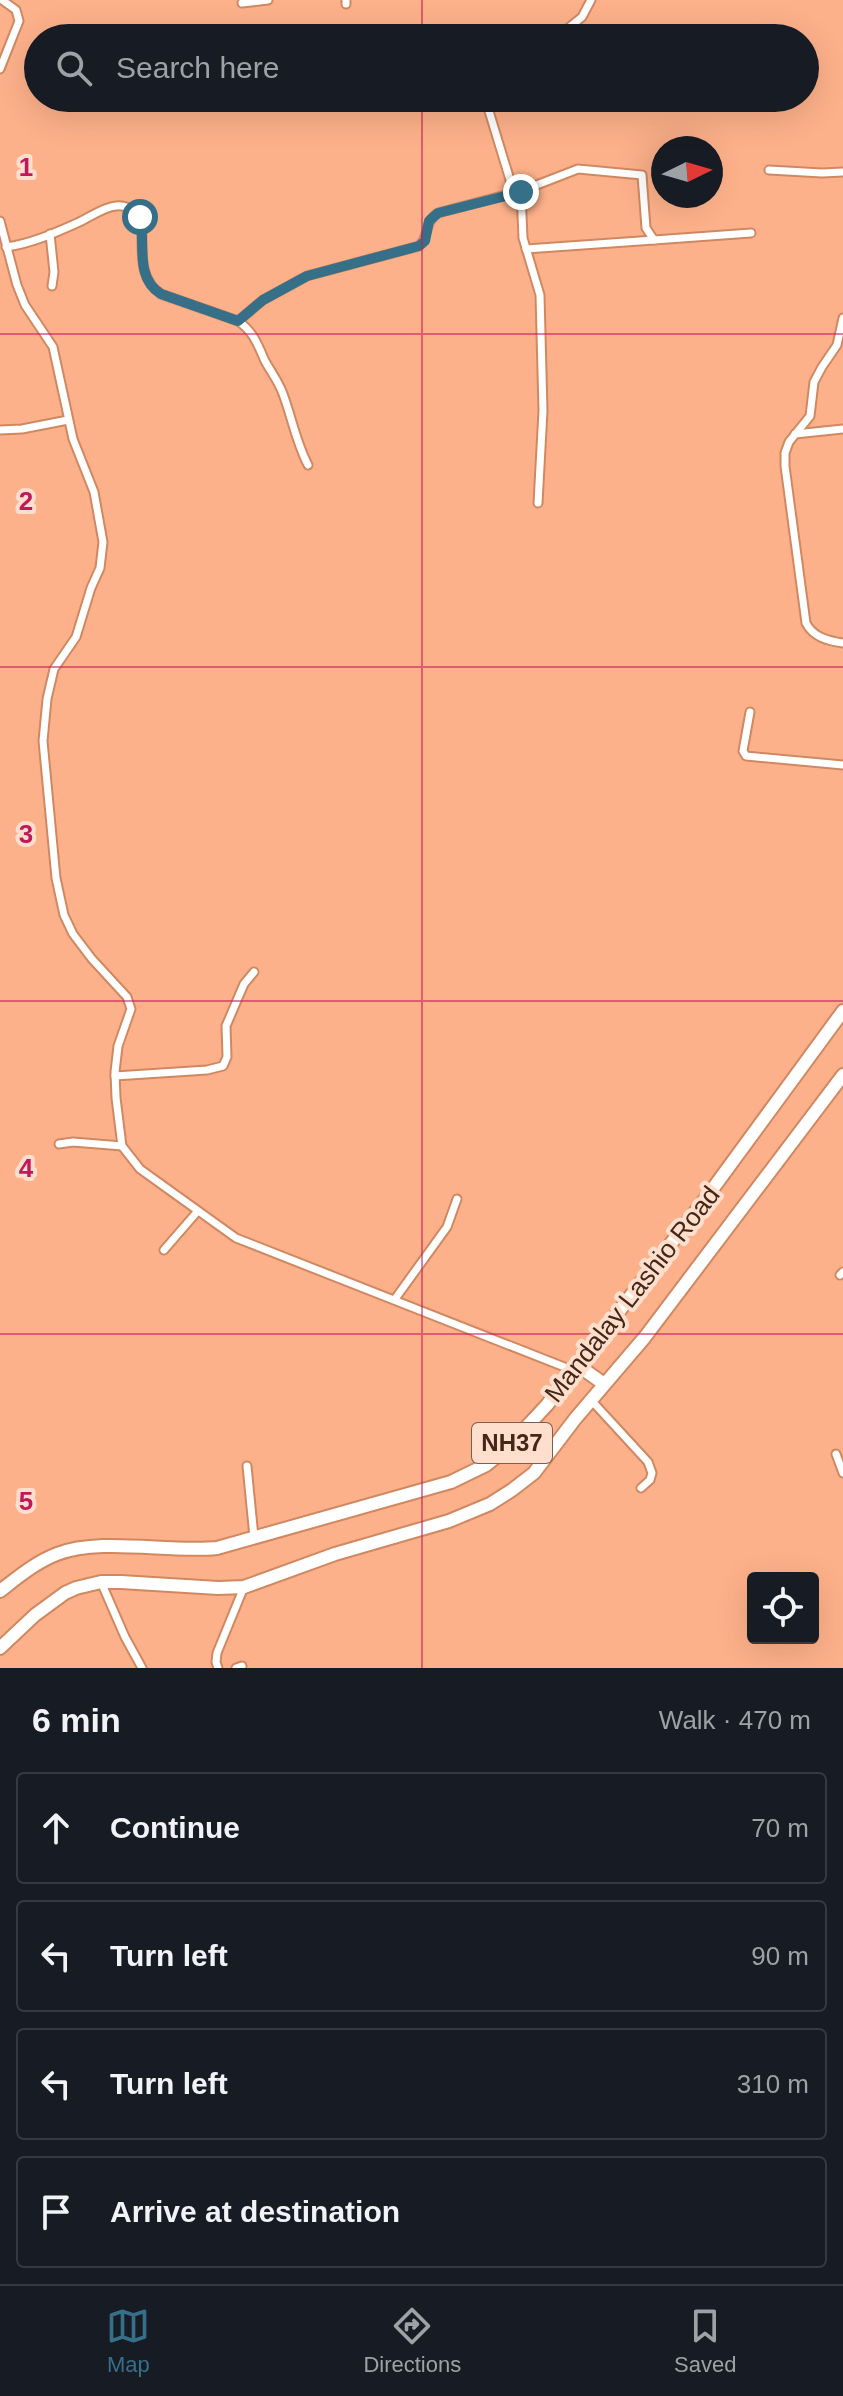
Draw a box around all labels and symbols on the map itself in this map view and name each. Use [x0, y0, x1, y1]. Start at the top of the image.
north arrow [651, 136, 723, 208]
text: 1 [19, 152, 33, 182]
route end [503, 174, 539, 210]
route start [122, 199, 158, 235]
text: 2 [19, 486, 33, 516]
text: 3 [19, 819, 33, 849]
text: 4 [19, 1153, 34, 1183]
street label: Mandalay Lashio Road [538, 1180, 726, 1408]
road number: NH37 [472, 1423, 552, 1463]
text: 5 [19, 1486, 33, 1516]

